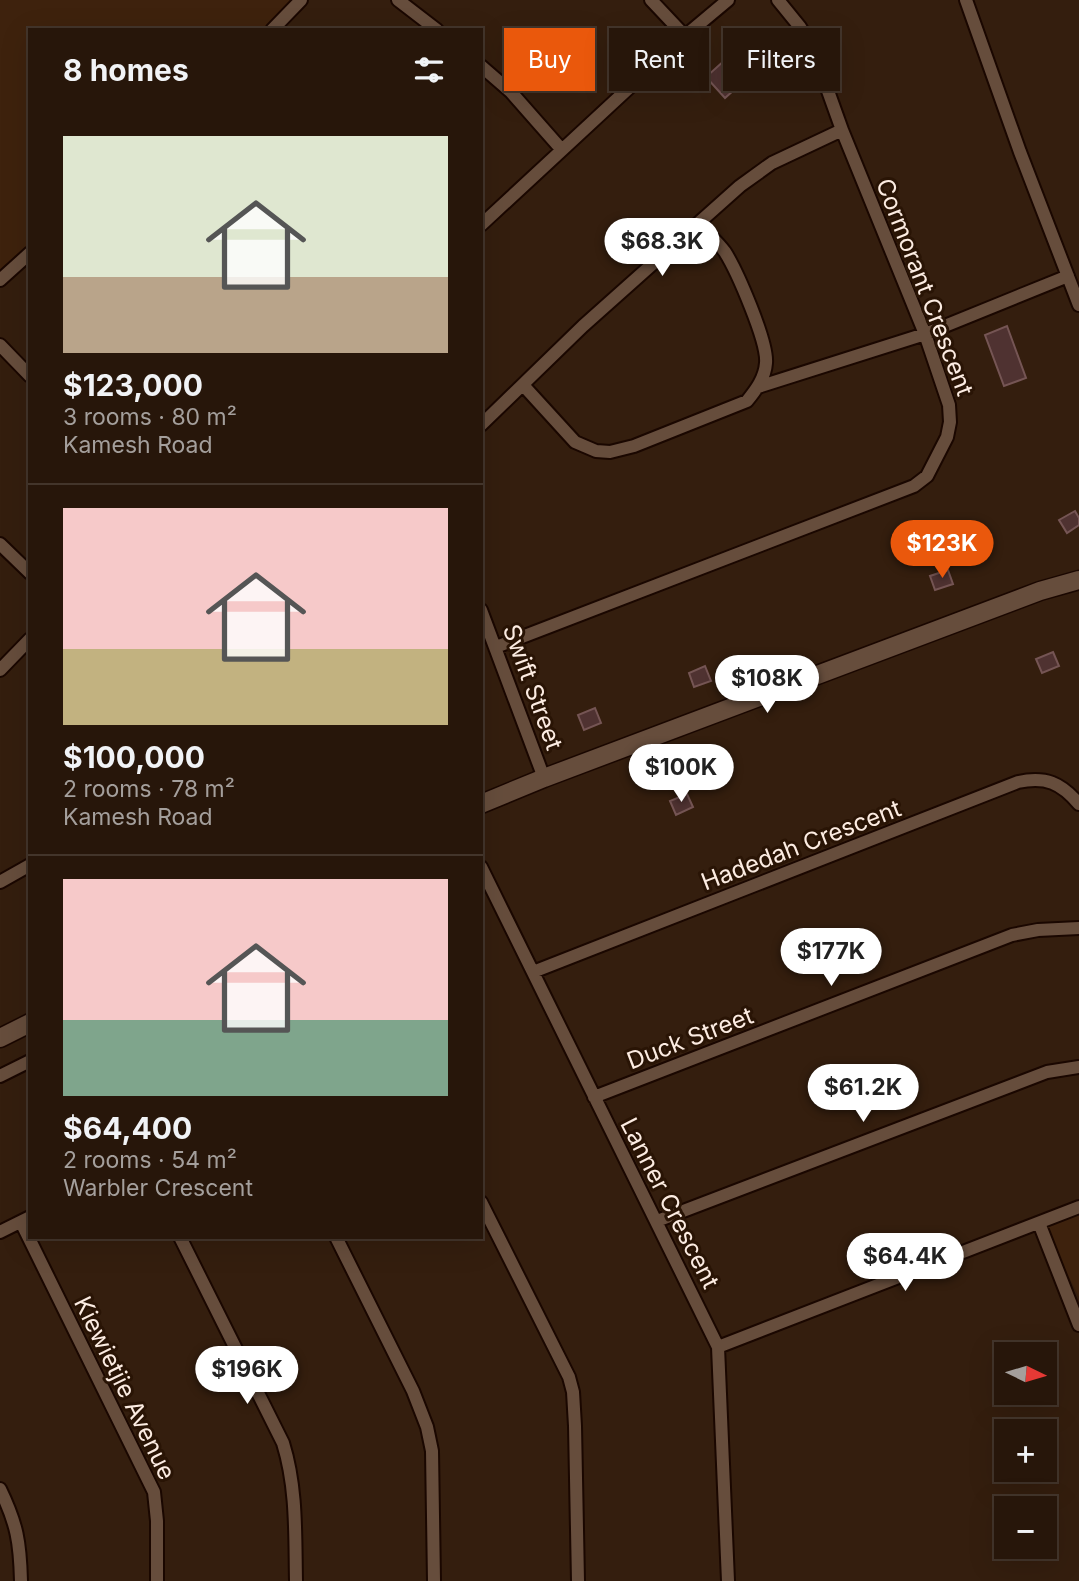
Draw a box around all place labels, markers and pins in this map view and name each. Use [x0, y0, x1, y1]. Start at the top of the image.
pin: $68.3K [605, 218, 719, 278]
pin: $123K [893, 520, 991, 580]
pin: $108K [718, 656, 816, 715]
pin: $100K [632, 744, 730, 804]
pin: $177K [782, 928, 880, 988]
pin: $61.2K [806, 1064, 920, 1124]
pin: $64.4K [848, 1234, 962, 1293]
pin: $196K [198, 1346, 296, 1406]

